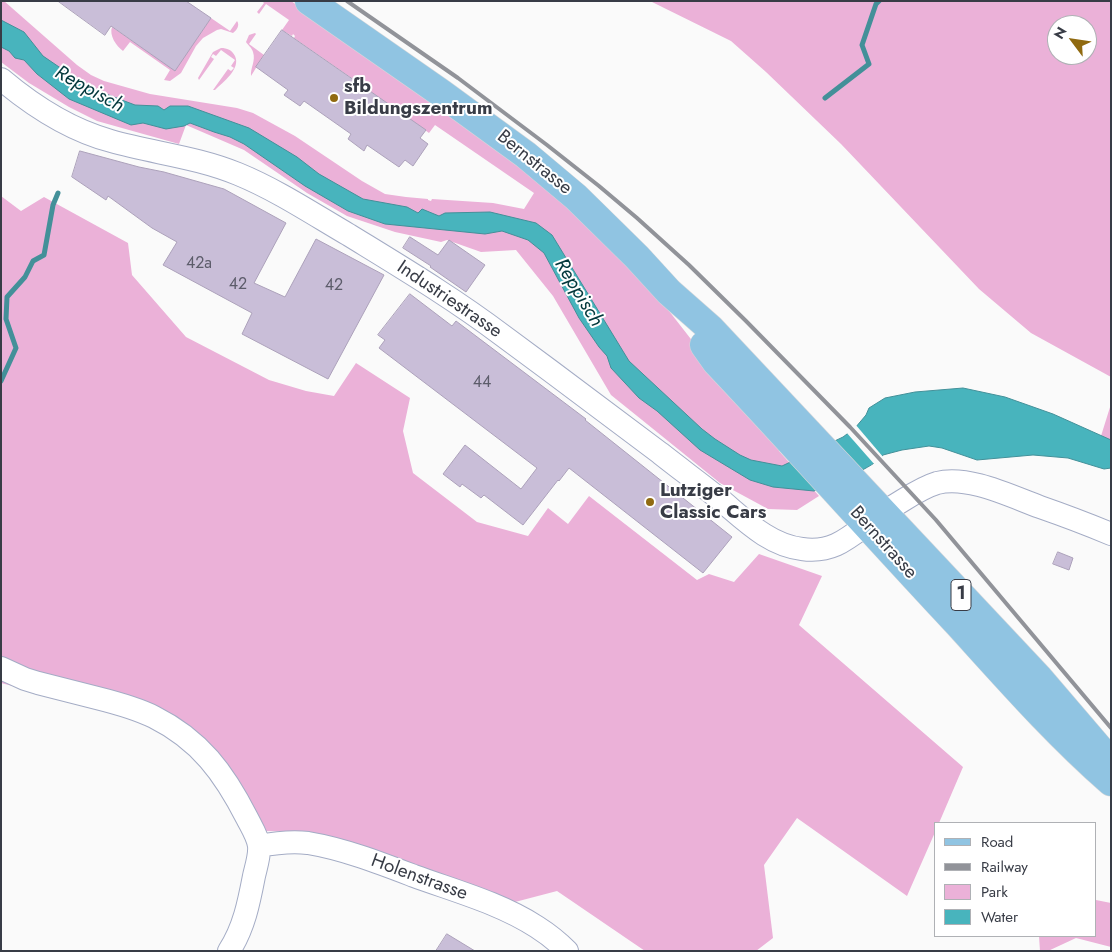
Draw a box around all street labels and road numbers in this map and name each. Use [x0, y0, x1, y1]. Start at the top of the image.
street label: Bernstrasse [492, 126, 576, 200]
street label: Industriestrasse [392, 256, 506, 344]
street label: Bernstrasse [844, 502, 922, 584]
road number: 1 [951, 580, 971, 610]
street label: Holenstrasse [368, 850, 470, 906]

